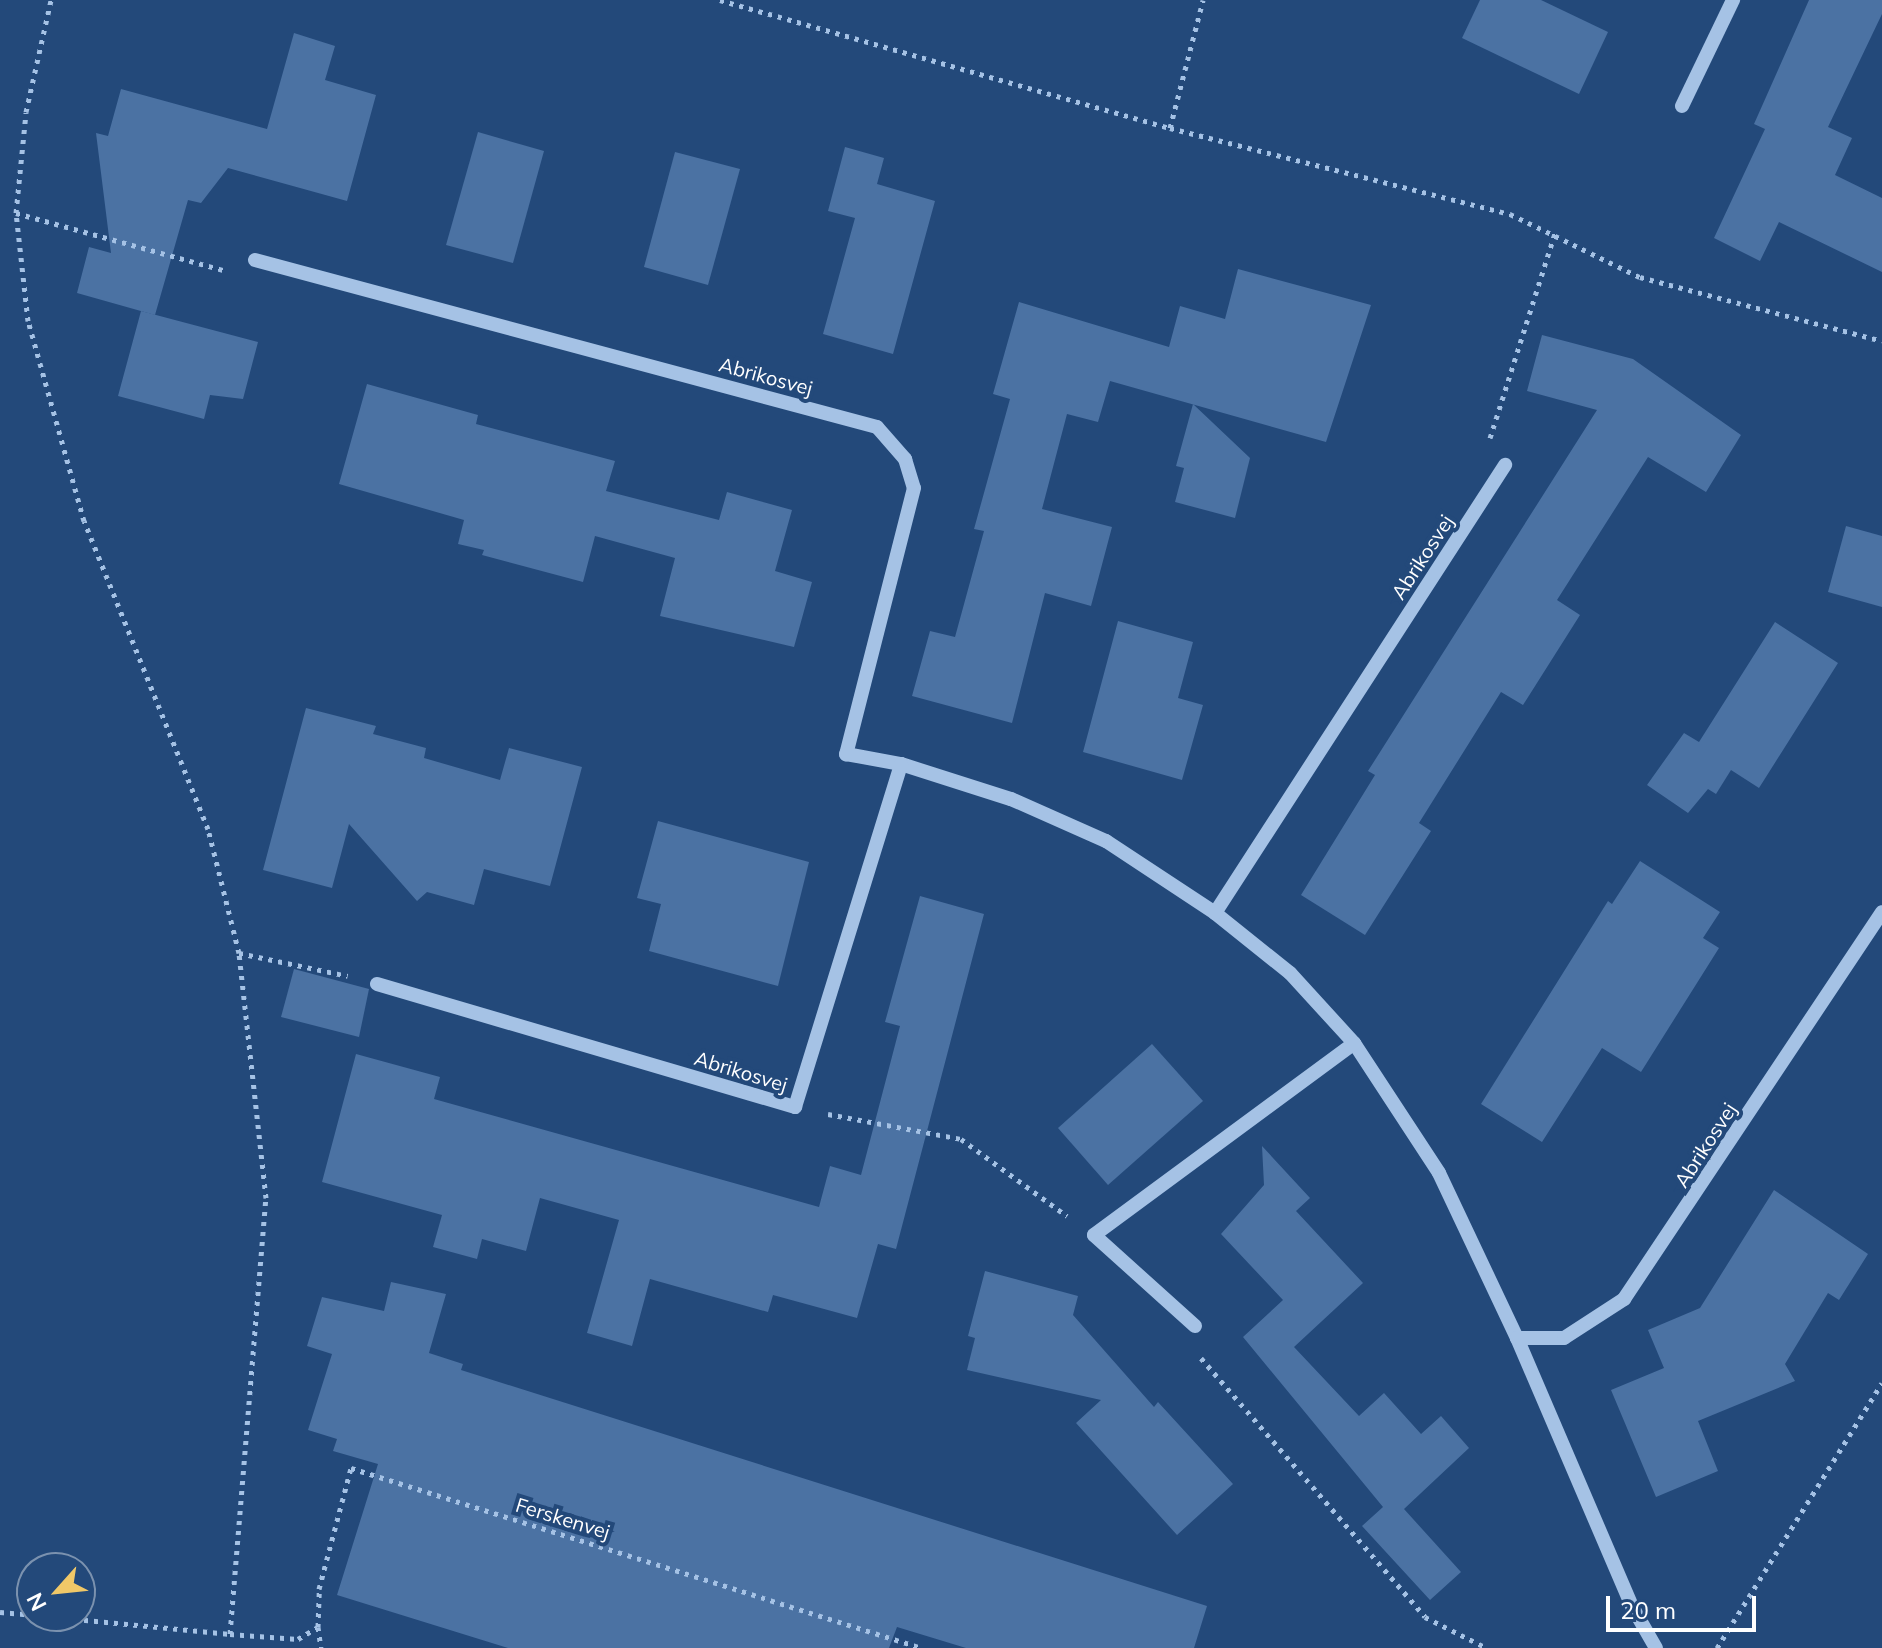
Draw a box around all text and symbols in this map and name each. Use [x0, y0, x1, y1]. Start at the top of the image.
street label: Abrikosvej [717, 352, 815, 400]
street label: Abrikosvej [1386, 510, 1458, 604]
street label: Abrikosvej [692, 1045, 790, 1097]
street label: Abrikosvej [1669, 1098, 1741, 1192]
street label: Ferskenvej [513, 1492, 613, 1544]
north arrow [16, 1552, 96, 1632]
scale bar [1610, 1580, 1760, 1630]
text: N [20, 1588, 53, 1616]
text: 20 m [1620, 1595, 1676, 1625]

